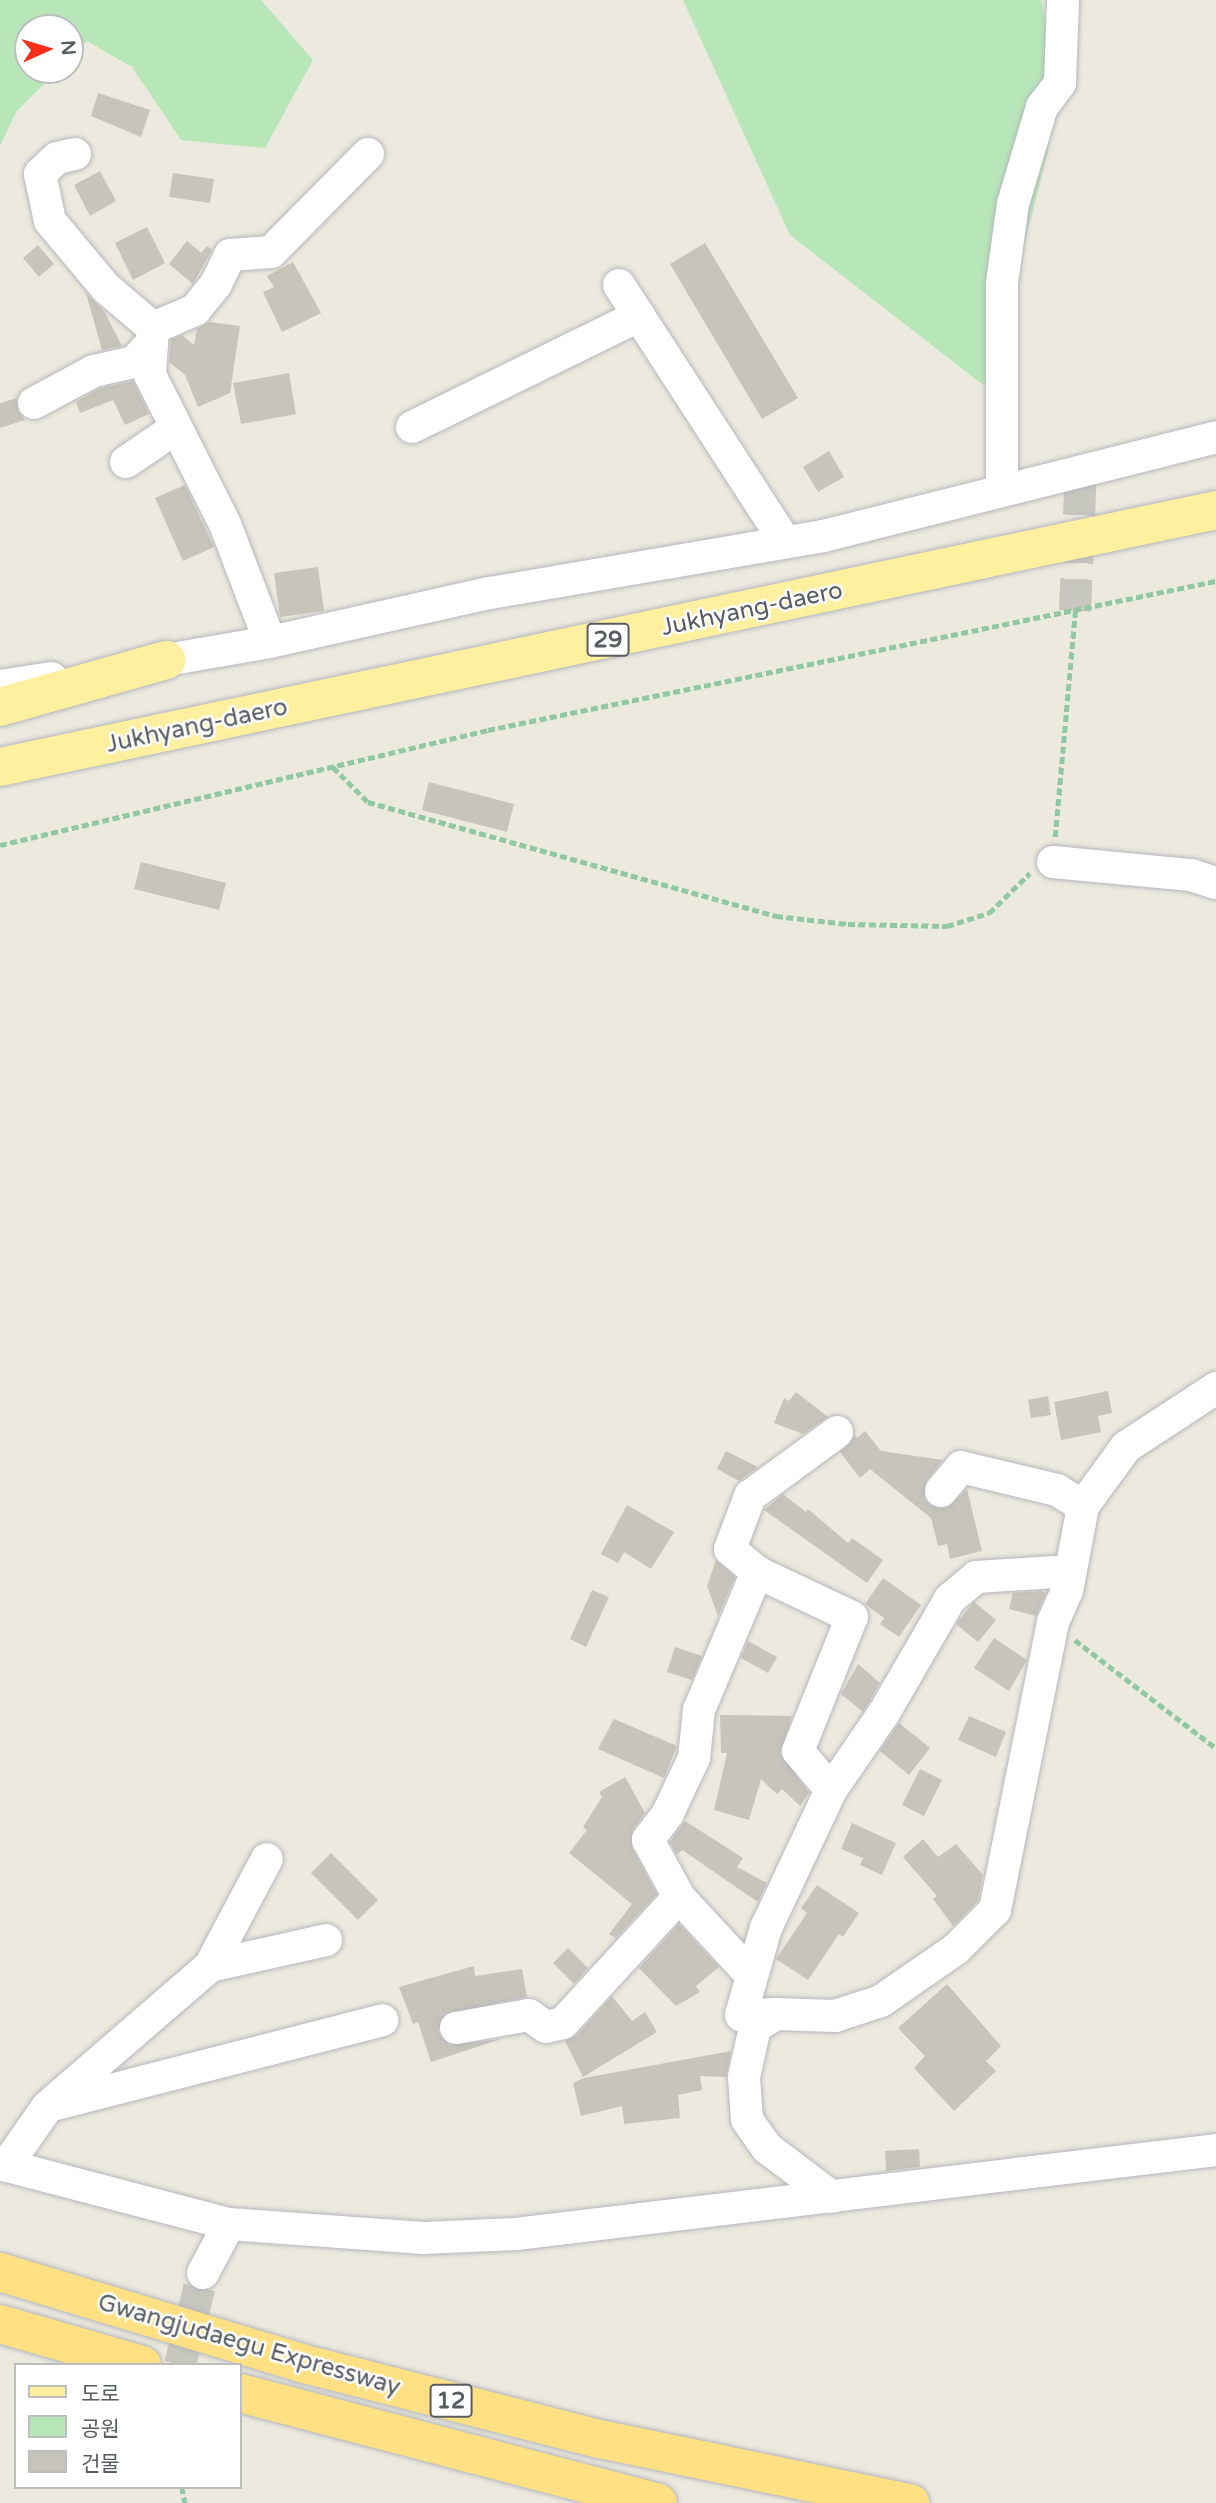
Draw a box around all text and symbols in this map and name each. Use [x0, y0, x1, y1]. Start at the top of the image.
north arrow [14, 14, 84, 84]
text: N [56, 39, 79, 56]
street label: Jukhyang-daero [659, 576, 845, 642]
road number: 29 [585, 620, 631, 660]
street label: Jukhyang-daero [104, 693, 290, 759]
street label: Gwangjudaegu Expressway [95, 2288, 403, 2402]
legend [14, 2363, 242, 2489]
text: 도로 [81, 2382, 120, 2407]
road number: 12 [428, 2382, 474, 2420]
text: 공원 [81, 2417, 120, 2442]
text: 건물 [81, 2452, 120, 2477]

